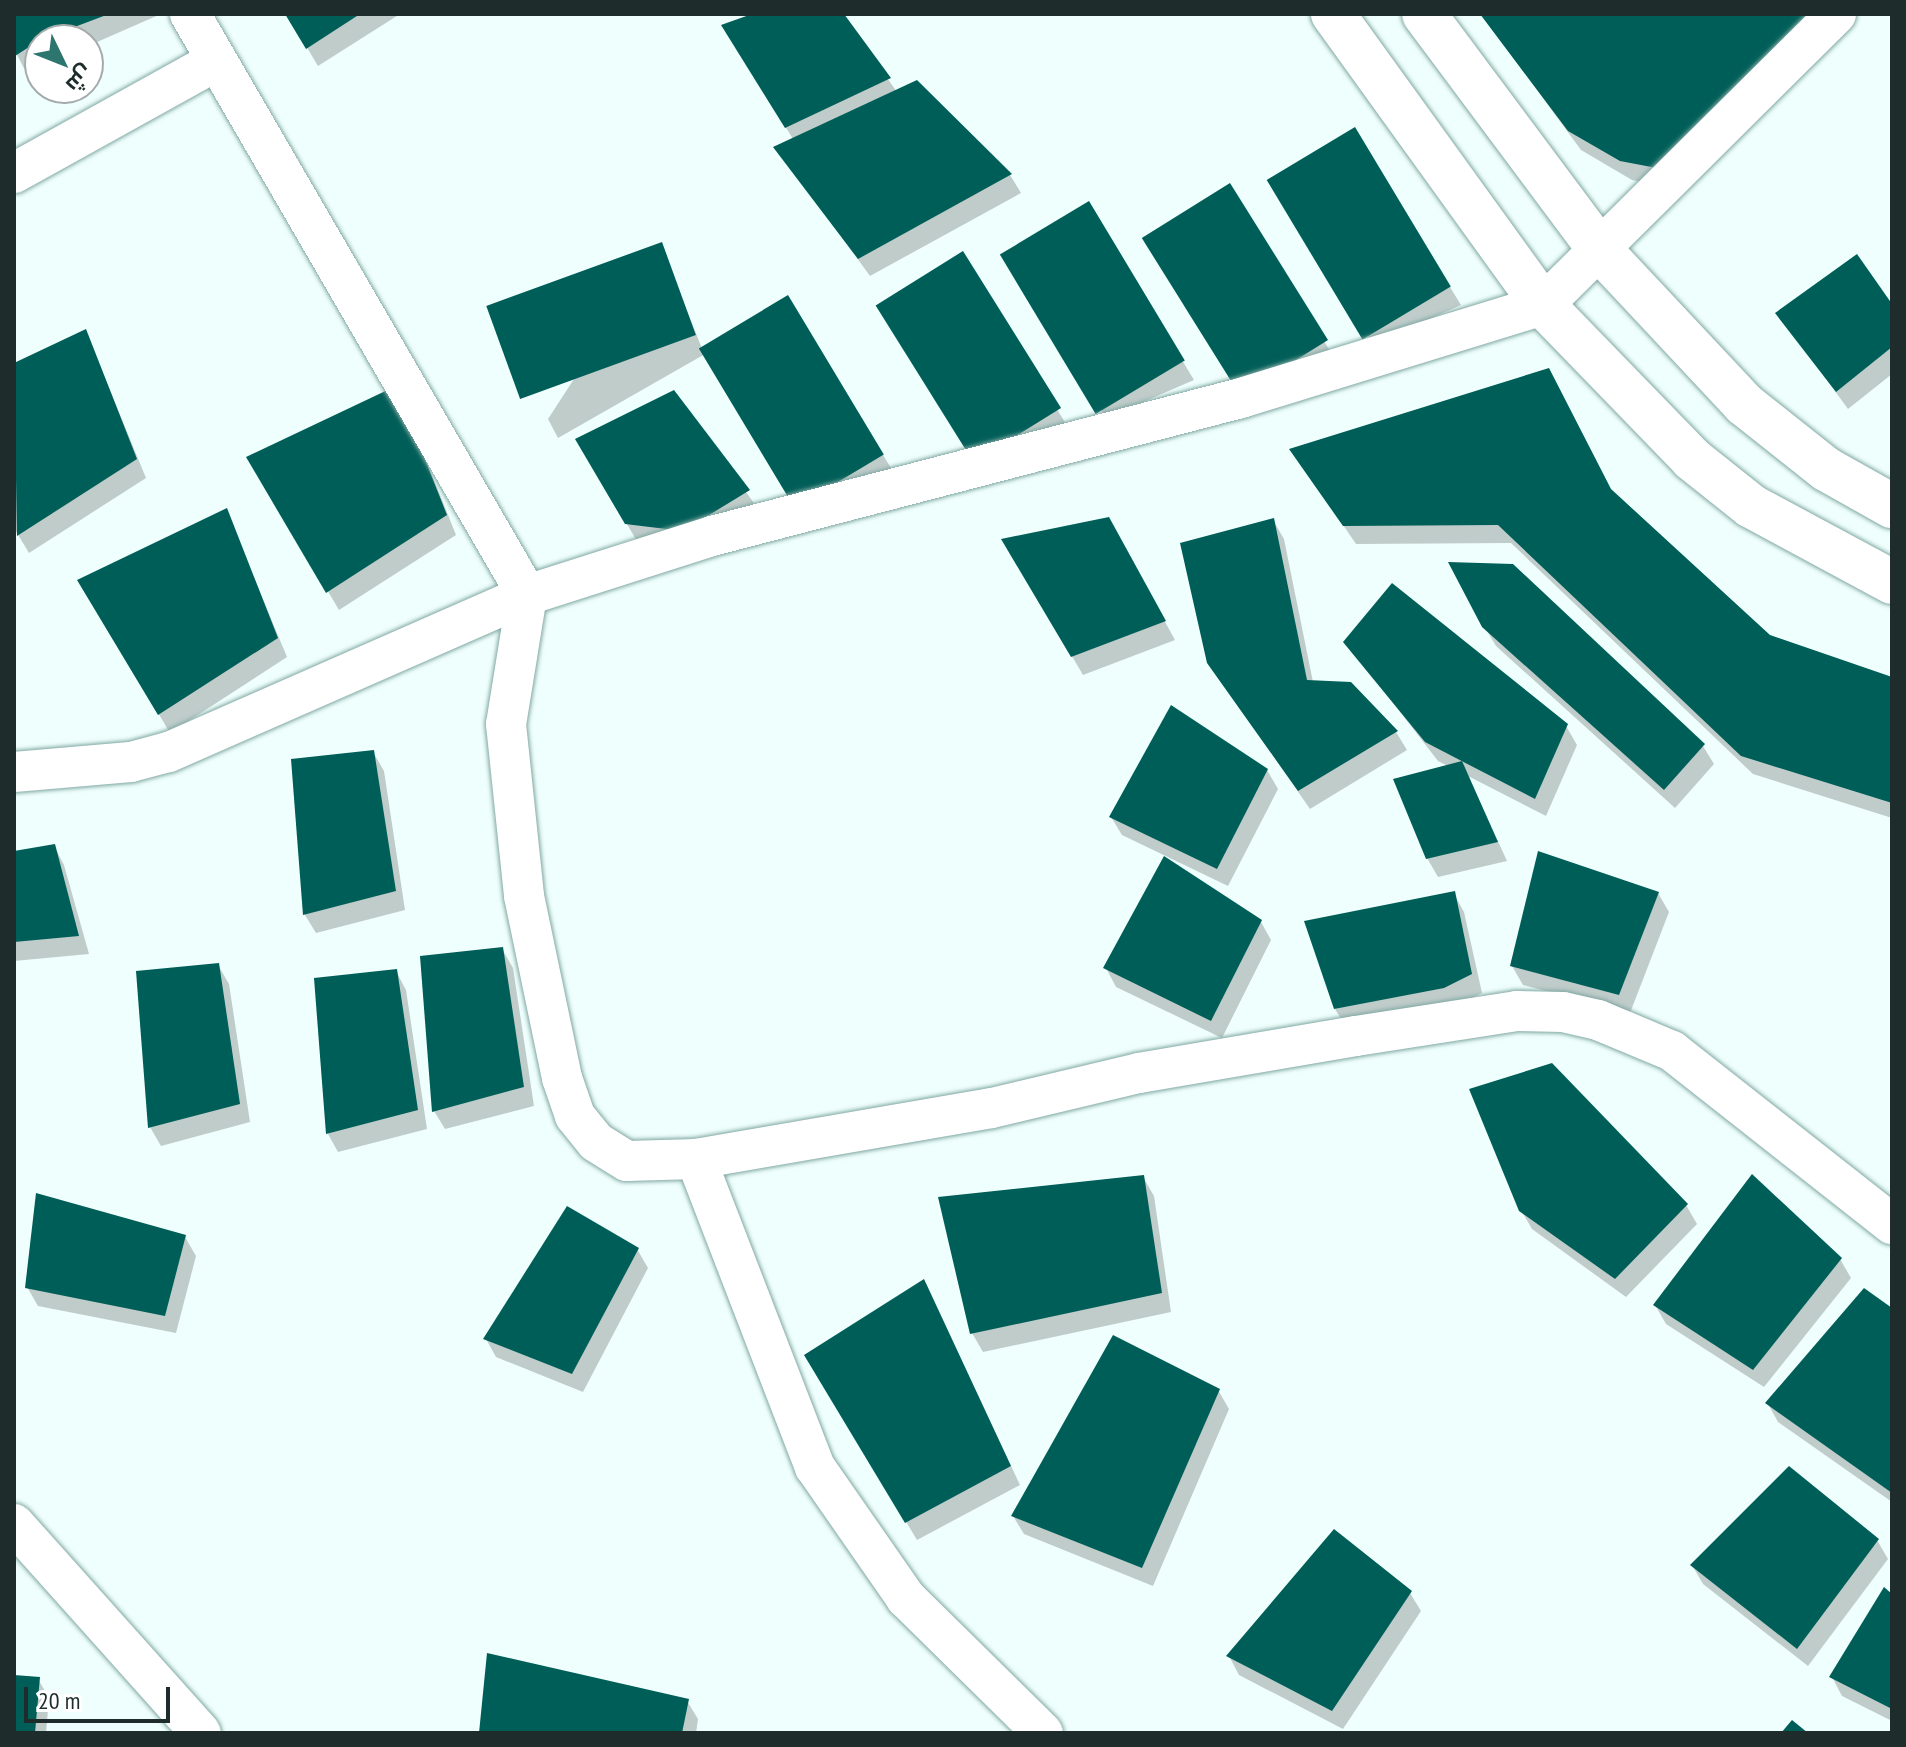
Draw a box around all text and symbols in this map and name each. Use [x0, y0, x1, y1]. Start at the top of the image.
north arrow [24, 24, 104, 104]
text: ش [60, 59, 100, 99]
scale bar [28, 1671, 174, 1721]
text: 20 m [38, 1685, 80, 1716]

